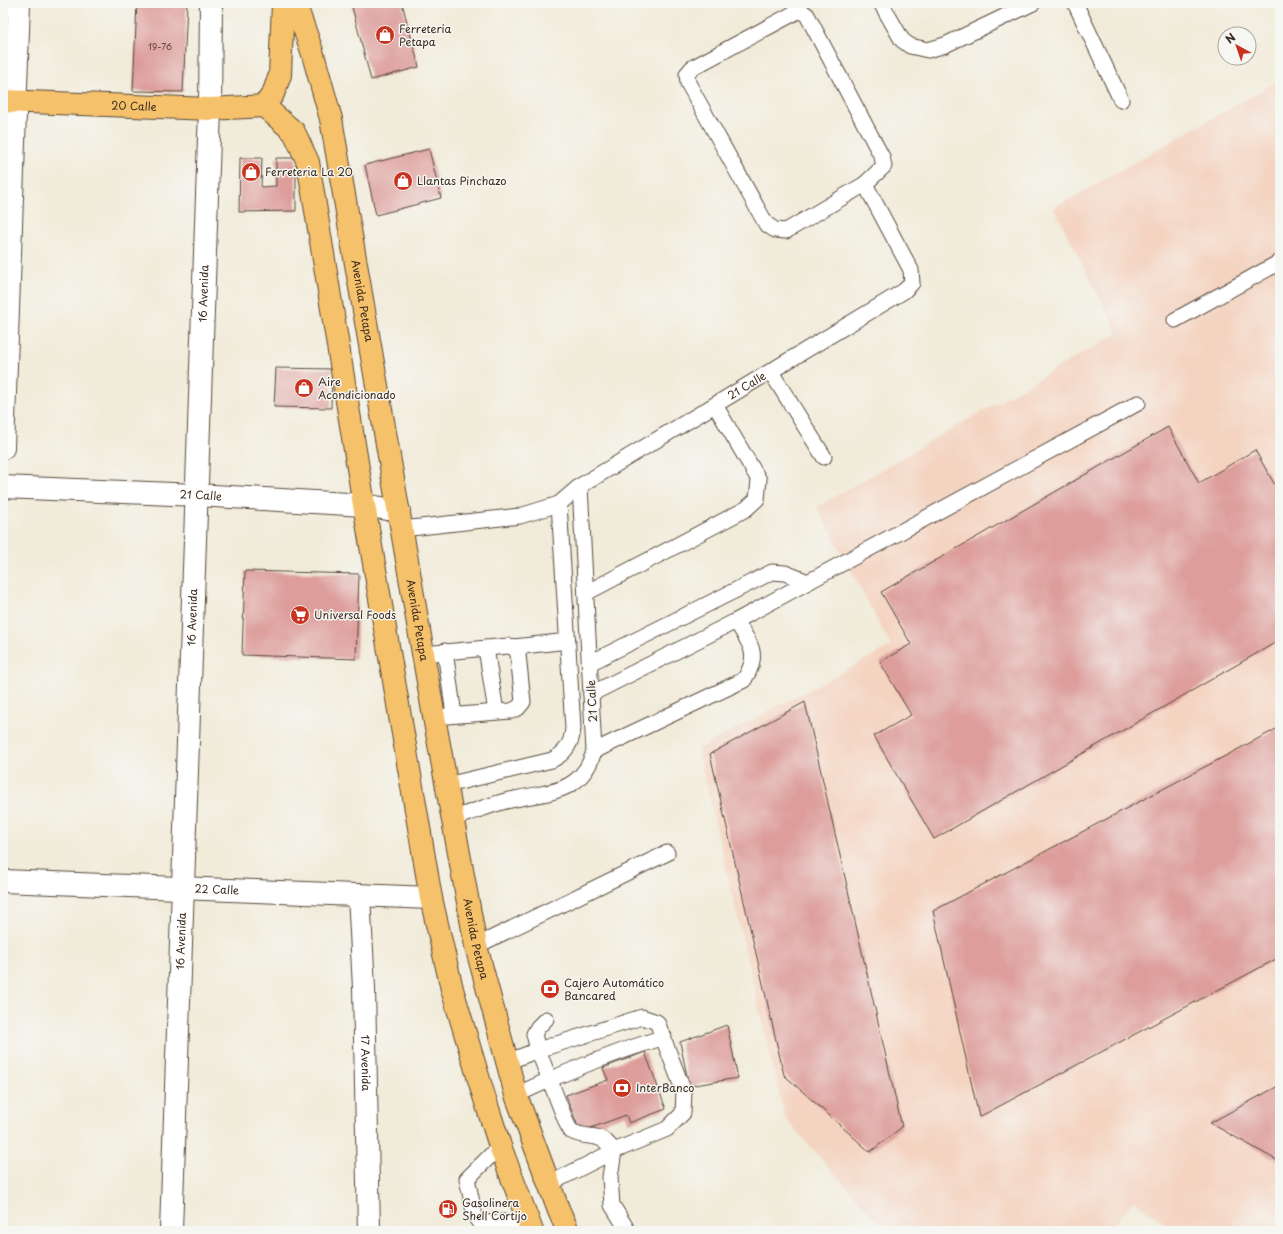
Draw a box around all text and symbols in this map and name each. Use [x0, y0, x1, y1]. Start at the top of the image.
place label: Ferreteria Petapa [399, 20, 452, 50]
shop icon: Ferreteria Petapa [374, 24, 396, 46]
north arrow [1217, 26, 1257, 66]
text: N [1221, 28, 1239, 47]
house number: 19-76 [148, 39, 172, 53]
street label: 20 Calle [111, 96, 157, 115]
shop icon: Ferreteria La 20 [240, 161, 262, 183]
place label: Ferreteria La 20 [265, 163, 353, 180]
shop icon: Llantas Pinchazo [392, 170, 414, 192]
place label: Llantas Pinchazo [417, 172, 507, 189]
street label: Avenida Petapa [347, 258, 378, 344]
street label: 16 Avenida [194, 264, 213, 323]
street label: 21 Calle [724, 367, 769, 403]
place label: Aire Acondicionado [318, 373, 396, 403]
shop icon: Aire Acondicionado [293, 377, 315, 399]
street label: 21 Calle [179, 485, 222, 504]
street label: Avenida Petapa [402, 578, 433, 663]
street label: 16 Avenida [182, 588, 201, 646]
supermarket icon: Universal Foods [289, 604, 311, 626]
place label: Universal Foods [314, 606, 396, 623]
street label: 21 Calle [582, 679, 601, 723]
street label: 22 Calle [194, 880, 239, 898]
street label: Avenida Petapa [459, 897, 494, 982]
street label: 16 Avenida [171, 912, 190, 970]
place label: Cajero Automático Bancared [564, 974, 664, 1004]
bank icon: Cajero Automático Bancared [539, 978, 561, 1000]
street label: 17 Avenida [357, 1034, 375, 1091]
bank icon: InterBanco [611, 1077, 633, 1099]
place label: InterBanco [636, 1079, 694, 1096]
place label: Gasolinera Shell Cortijo [462, 1194, 527, 1224]
fuel station icon: Gasolinera Shell Cortijo [437, 1198, 459, 1220]

